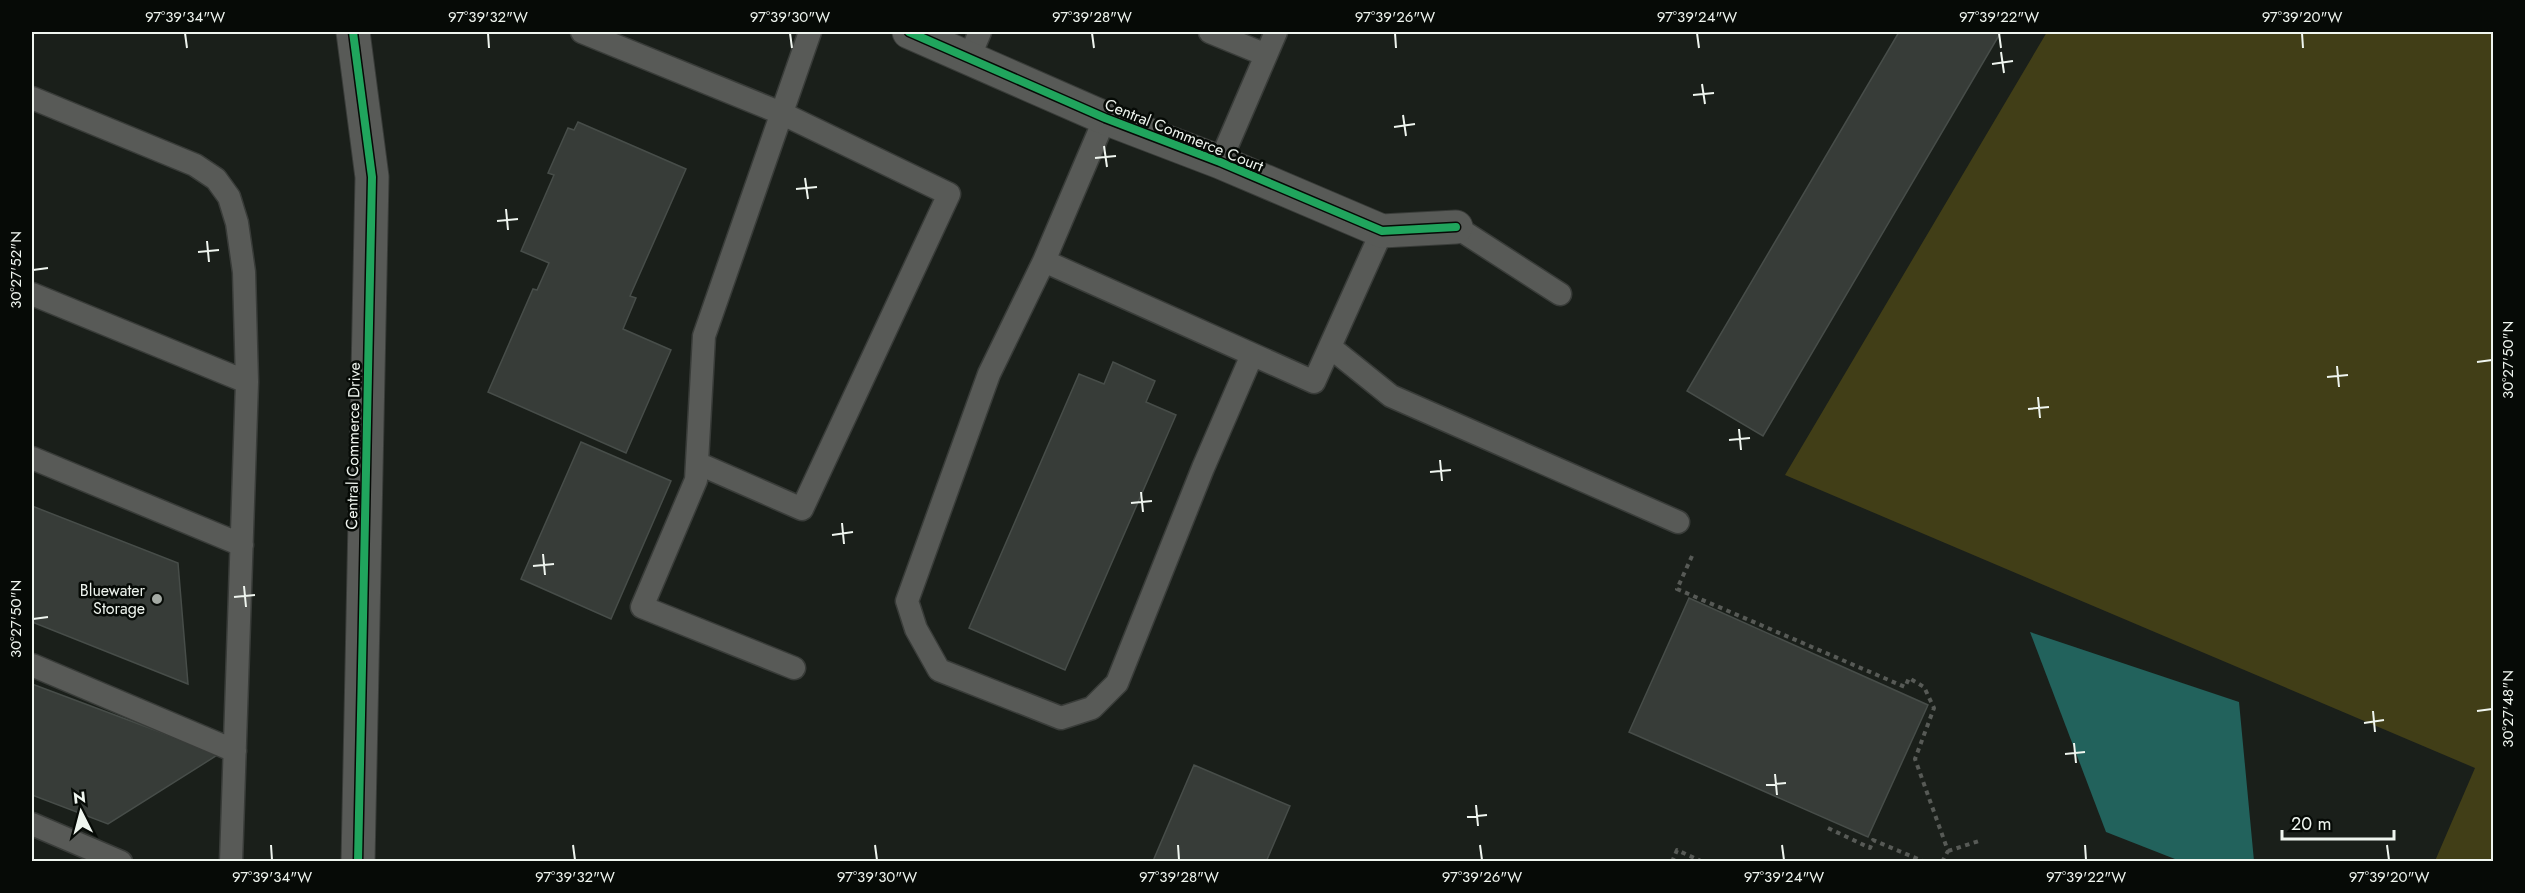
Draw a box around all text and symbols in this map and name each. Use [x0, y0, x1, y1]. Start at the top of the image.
text: 97°39'34"W [145, 6, 225, 28]
text: 97°39'32"W [448, 6, 528, 28]
text: 97°39'30"W [750, 6, 830, 28]
text: 97°39'28"W [1052, 6, 1132, 28]
text: 97°39'26"W [1355, 6, 1435, 28]
text: 97°39'24"W [1657, 6, 1737, 28]
text: 97°39'22"W [1959, 6, 2039, 28]
text: 97°39'20"W [2262, 6, 2342, 28]
street label: Central Commerce Court [1101, 93, 1267, 177]
text: 30°27'52"N [5, 231, 27, 309]
text: 30°27'50"N [2497, 321, 2519, 399]
street label: Central Commerce Drive [340, 362, 366, 530]
place label: Bluewater Storage [80, 579, 146, 620]
text: 30°27'50"N [5, 580, 27, 658]
marker: Bluewater Storage [150, 592, 164, 606]
text: 30°27'48"N [2497, 670, 2519, 748]
north arrow [51, 782, 111, 842]
text: N [72, 785, 87, 810]
scale bar [2282, 803, 2394, 841]
text: 20 m [2291, 811, 2331, 837]
text: 97°39'34"W [232, 866, 312, 888]
text: 97°39'32"W [535, 866, 615, 888]
text: 97°39'30"W [837, 866, 917, 888]
text: 97°39'28"W [1139, 866, 1219, 888]
text: 97°39'26"W [1442, 866, 1522, 888]
text: 97°39'24"W [1744, 866, 1824, 888]
text: 97°39'22"W [2046, 866, 2126, 888]
text: 97°39'20"W [2349, 866, 2429, 888]

